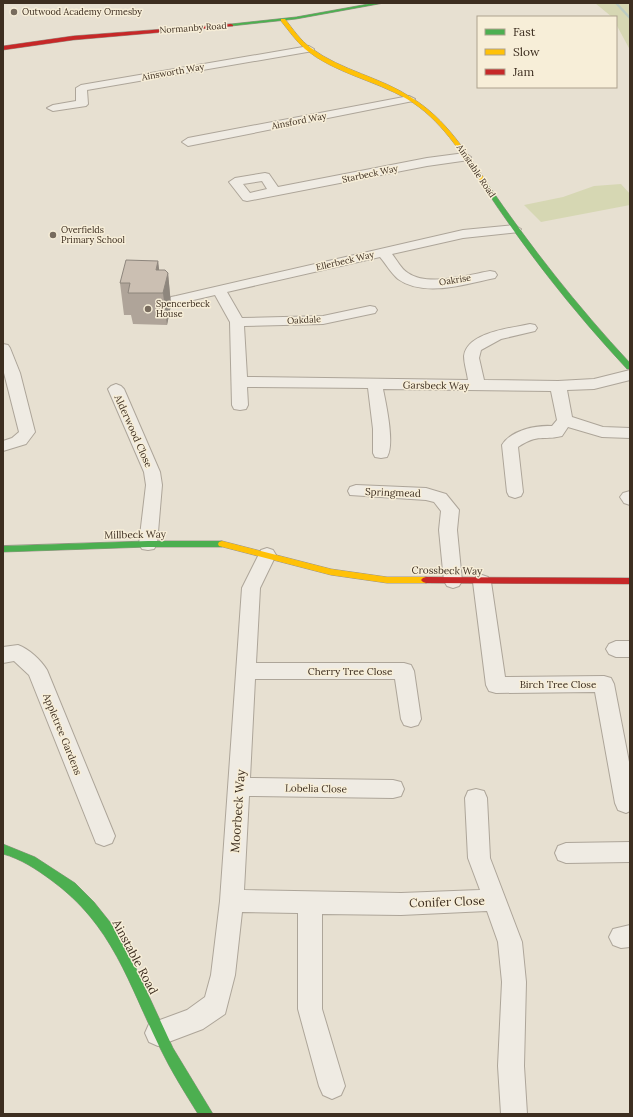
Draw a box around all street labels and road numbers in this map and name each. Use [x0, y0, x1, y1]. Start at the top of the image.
street label: Normanby Road [159, 20, 228, 35]
street label: Ainsworth Way [140, 61, 205, 83]
street label: Ainsford Way [270, 110, 327, 131]
street label: Ainstable Road [454, 141, 499, 200]
street label: Starbeck Way [341, 162, 399, 185]
street label: Ellerbeck Way [315, 248, 375, 273]
street label: Oakrise [438, 272, 472, 287]
street label: Oakdale [287, 313, 321, 326]
street label: Garsbeck Way [403, 378, 470, 393]
street label: Alderwood Close [111, 392, 156, 470]
street label: Springmead [365, 485, 421, 500]
street label: Millbeck Way [104, 527, 167, 542]
street label: Crossbeck Way [411, 563, 483, 578]
street label: Cherry Tree Close [308, 665, 393, 678]
street label: Birch Tree Close [520, 678, 597, 691]
street label: Appletree Gardens [40, 691, 85, 777]
street label: Moorbeck Way [227, 768, 248, 853]
street label: Lobelia Close [285, 781, 348, 796]
street label: Conifer Close [409, 893, 486, 910]
street label: Ainstable Road [109, 916, 161, 997]

